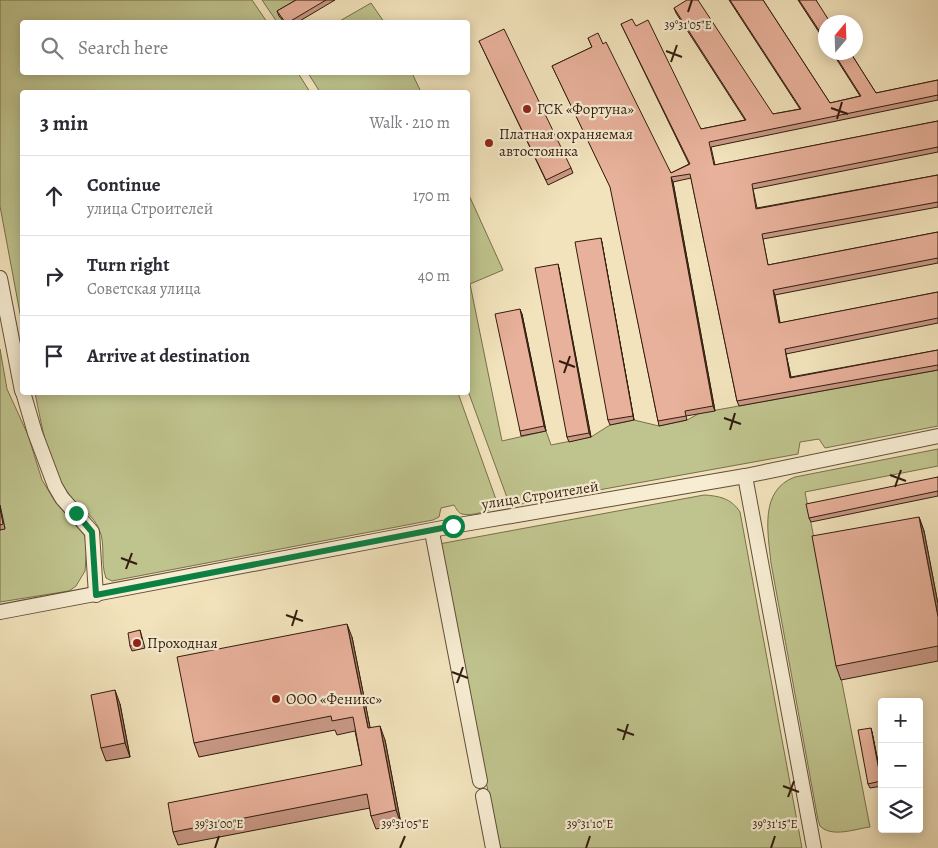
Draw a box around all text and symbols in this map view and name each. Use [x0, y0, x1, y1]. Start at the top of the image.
north arrow [818, 15, 863, 60]
text: 39°31'05"E [664, 17, 712, 33]
search box [20, 20, 470, 75]
icon: search [38, 34, 66, 62]
text: Search here [78, 35, 168, 61]
place label: ГСК «Фортуна» [537, 99, 634, 119]
marker: ГСК «Фортуна» [521, 103, 533, 115]
text: 3 min [40, 109, 88, 137]
text: Walk · 210 m [369, 112, 450, 134]
place label: Платная охраняемая автостоянка [499, 124, 633, 161]
marker: Платная охраняемая автостоянка [483, 137, 495, 149]
text: Continue [87, 172, 161, 198]
icon: ahead [40, 182, 68, 210]
text: 170 m [413, 185, 450, 207]
text: улица Строителей [87, 198, 213, 220]
text: Turn right [87, 252, 169, 278]
icon: right [40, 262, 68, 290]
text: 40 m [418, 265, 450, 287]
text: Советская улица [87, 278, 201, 300]
icon: arrive [40, 342, 68, 370]
text: Arrive at destination [87, 343, 250, 369]
street label: улица Строителей [479, 476, 600, 514]
route end [65, 502, 88, 525]
route start [442, 515, 465, 538]
place label: Проходная [147, 633, 218, 653]
marker: Проходная [131, 637, 143, 649]
place label: ООО «Феникс» [286, 689, 382, 709]
marker: ООО «Феникс» [270, 693, 282, 705]
map controls [878, 698, 923, 833]
button: + [878, 698, 923, 743]
button: − [878, 743, 923, 788]
button: layers [878, 788, 923, 833]
text: 39°31'00"E [195, 816, 243, 832]
text: 39°31'05"E [381, 816, 429, 832]
text: 39°31'10"E [567, 816, 613, 832]
text: 39°31'15"E [752, 816, 798, 832]

